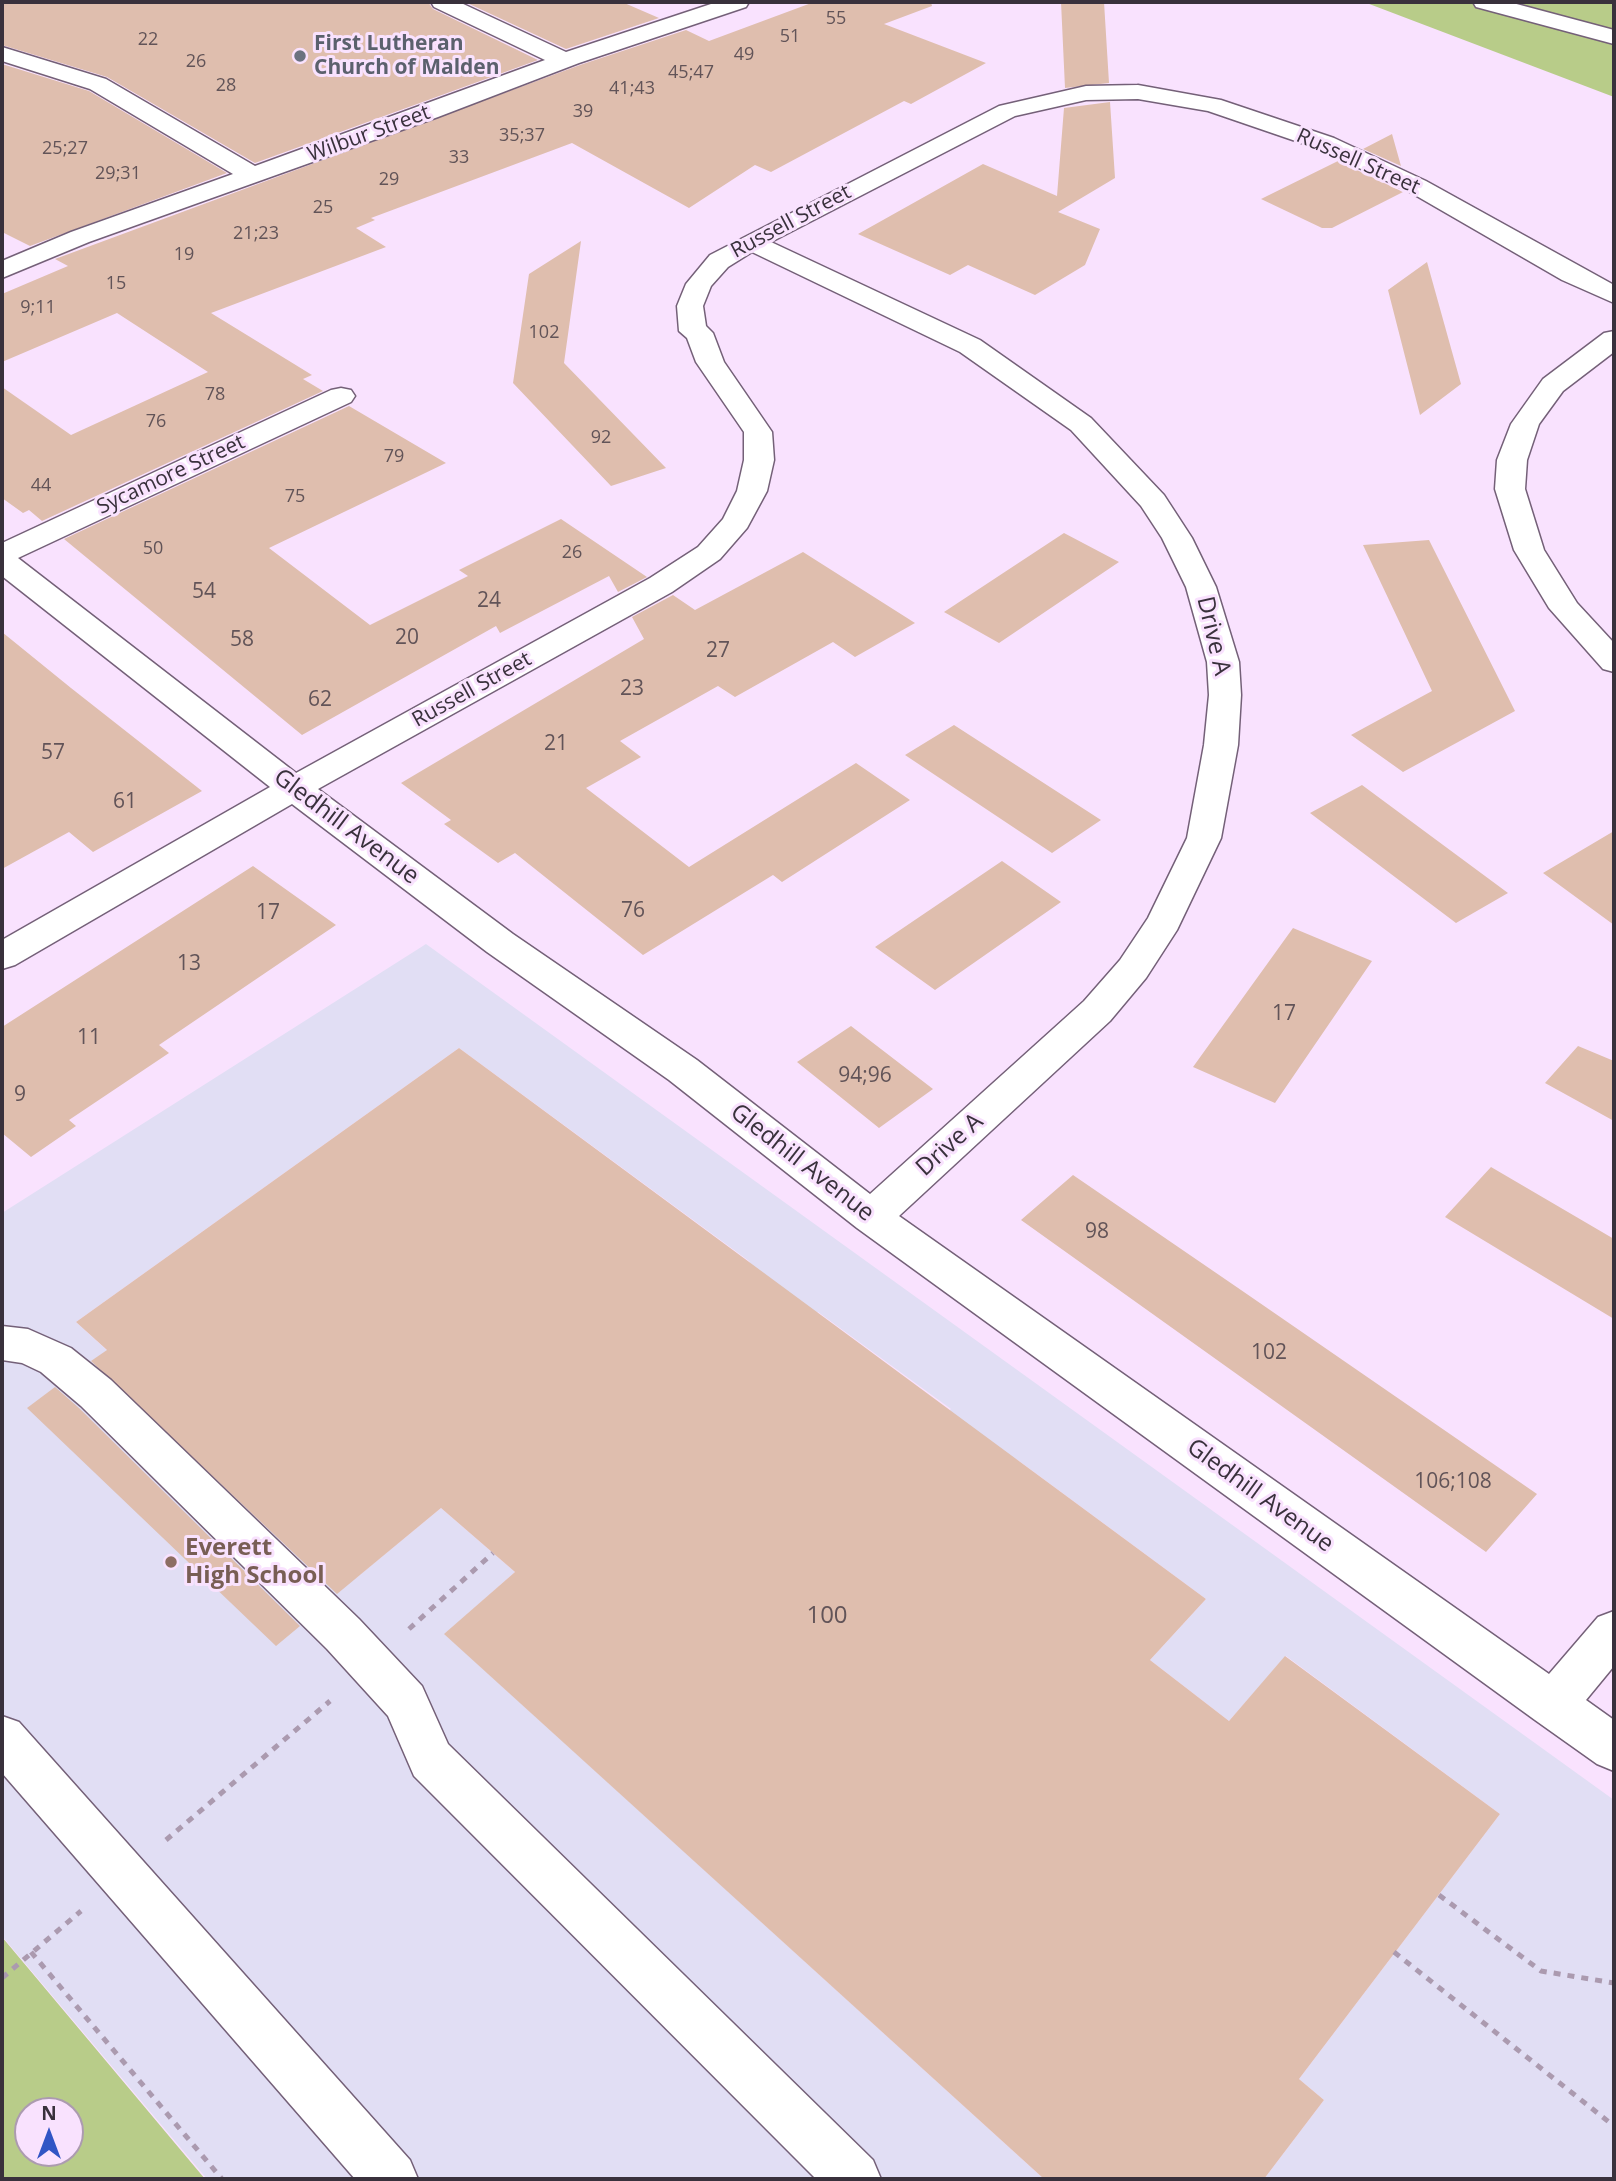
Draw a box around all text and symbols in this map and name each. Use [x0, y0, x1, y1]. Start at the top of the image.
house number: 55 [826, 8, 846, 30]
house number: 51 [780, 26, 800, 48]
house number: 22 [138, 29, 158, 51]
place label: First Lutheran Church of Malden [314, 31, 500, 81]
house number: 49 [734, 44, 754, 66]
marker: First Lutheran Church of Malden [292, 48, 308, 64]
house number: 26 [186, 51, 206, 73]
house number: 45;47 [668, 62, 714, 84]
house number: 28 [216, 75, 236, 97]
house number: 41;43 [609, 78, 655, 100]
street label: Wilbur Street [304, 100, 434, 168]
house number: 39 [573, 101, 593, 123]
street label: Russell Street [1292, 124, 1424, 200]
house number: 35;37 [499, 125, 545, 147]
house number: 25;27 [42, 138, 88, 160]
house number: 33 [449, 147, 469, 169]
house number: 29;31 [95, 163, 141, 185]
house number: 29 [379, 169, 399, 191]
street label: Russell Street [727, 180, 855, 264]
house number: 25 [313, 197, 333, 219]
house number: 21;23 [233, 223, 279, 245]
house number: 19 [174, 244, 194, 266]
house number: 15 [106, 273, 126, 295]
house number: 9;11 [20, 297, 56, 319]
house number: 102 [529, 322, 559, 344]
house number: 78 [205, 384, 225, 406]
house number: 76 [146, 411, 166, 433]
house number: 92 [591, 427, 611, 449]
street label: Sycamore Street [93, 430, 249, 520]
house number: 79 [384, 446, 404, 468]
house number: 44 [31, 475, 51, 497]
house number: 75 [285, 486, 305, 508]
house number: 50 [143, 538, 163, 560]
house number: 26 [562, 542, 582, 564]
house number: 54 [192, 579, 216, 605]
house number: 24 [477, 588, 501, 614]
street label: Drive A [1190, 594, 1236, 678]
house number: 20 [395, 625, 419, 651]
house number: 58 [230, 627, 254, 653]
house number: 27 [706, 638, 730, 664]
street label: Russell Street [408, 647, 536, 733]
house number: 23 [620, 676, 644, 702]
house number: 62 [308, 687, 332, 713]
house number: 21 [544, 731, 568, 757]
house number: 57 [41, 740, 65, 766]
street label: Gledhill Avenue [268, 763, 424, 891]
house number: 61 [113, 789, 137, 815]
house number: 76 [621, 898, 645, 924]
house number: 17 [256, 900, 280, 926]
house number: 13 [177, 951, 201, 977]
house number: 17 [1272, 1001, 1296, 1027]
house number: 11 [77, 1025, 101, 1051]
house number: 94;96 [838, 1063, 892, 1089]
house number: 9 [14, 1082, 26, 1108]
street label: Gledhill Avenue [724, 1098, 880, 1228]
street label: Drive A [911, 1107, 989, 1183]
house number: 98 [1085, 1219, 1109, 1245]
house number: 102 [1251, 1340, 1287, 1366]
street label: Gledhill Avenue [1181, 1433, 1339, 1559]
house number: 106;108 [1414, 1469, 1492, 1495]
place label: Everett High School [185, 1534, 325, 1590]
marker: Everett High School [163, 1554, 179, 1570]
house number: 100 [806, 1602, 848, 1630]
north arrow [14, 2097, 84, 2167]
text: N [41, 2100, 57, 2126]

